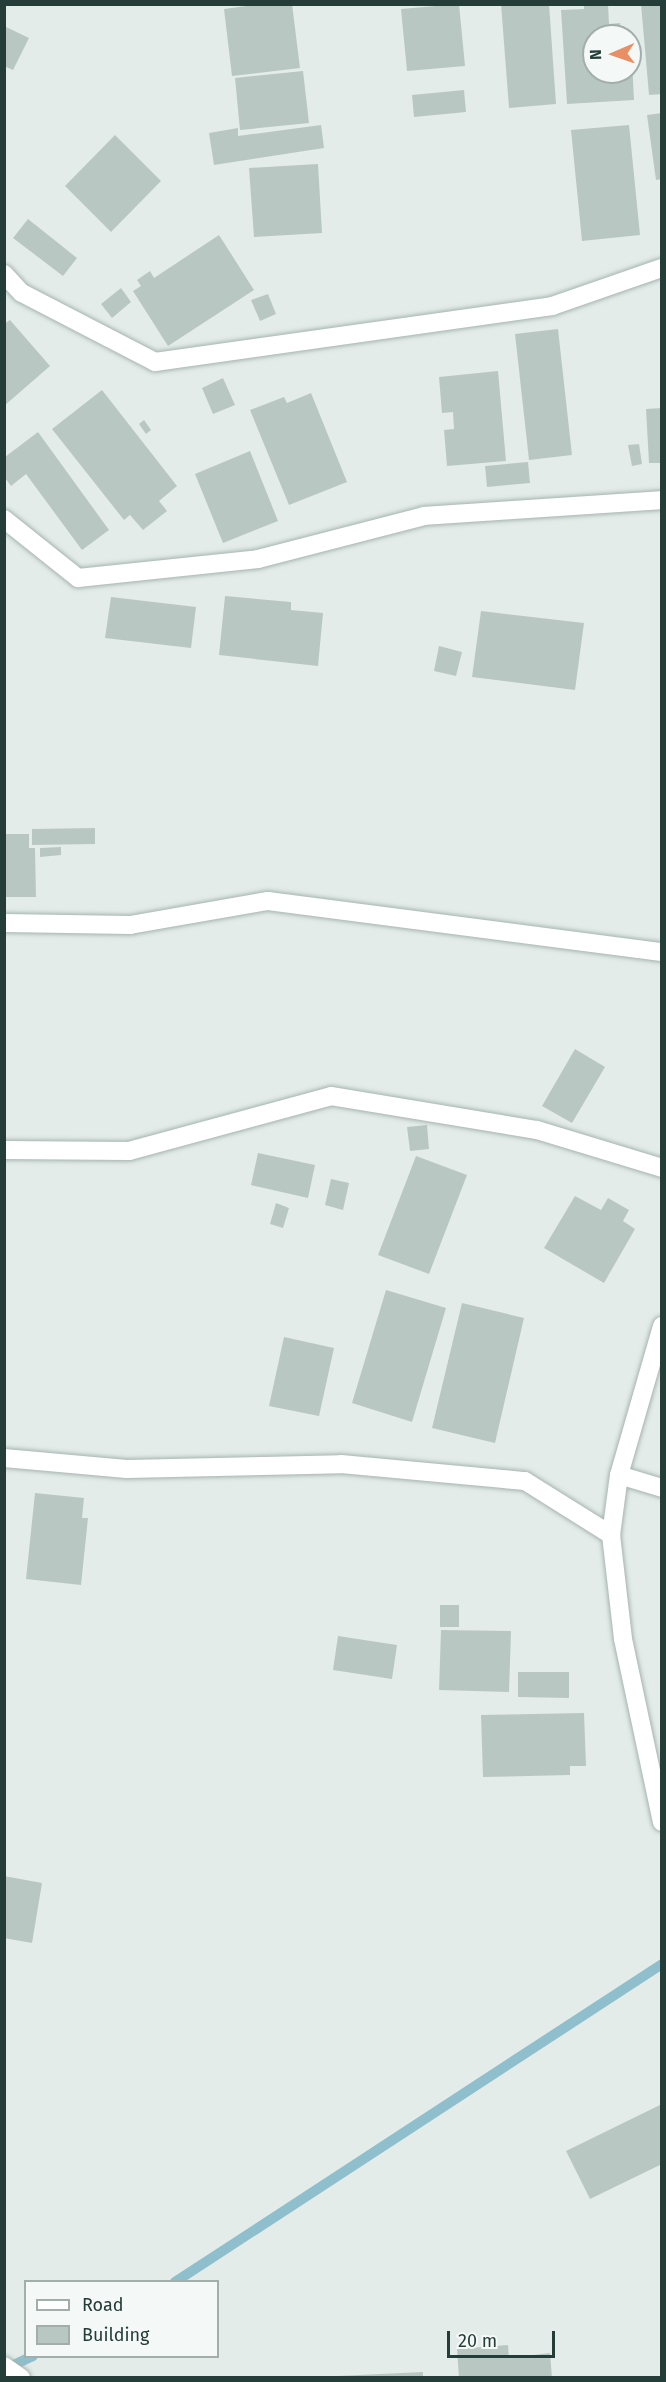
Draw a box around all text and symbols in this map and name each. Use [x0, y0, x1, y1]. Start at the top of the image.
north arrow [582, 24, 642, 84]
text: N [586, 49, 605, 60]
legend [24, 2280, 219, 2358]
text: Road [82, 2294, 124, 2316]
scale bar [450, 2319, 558, 2357]
text: Building [82, 2324, 149, 2346]
text: 20 m [458, 2330, 497, 2352]

